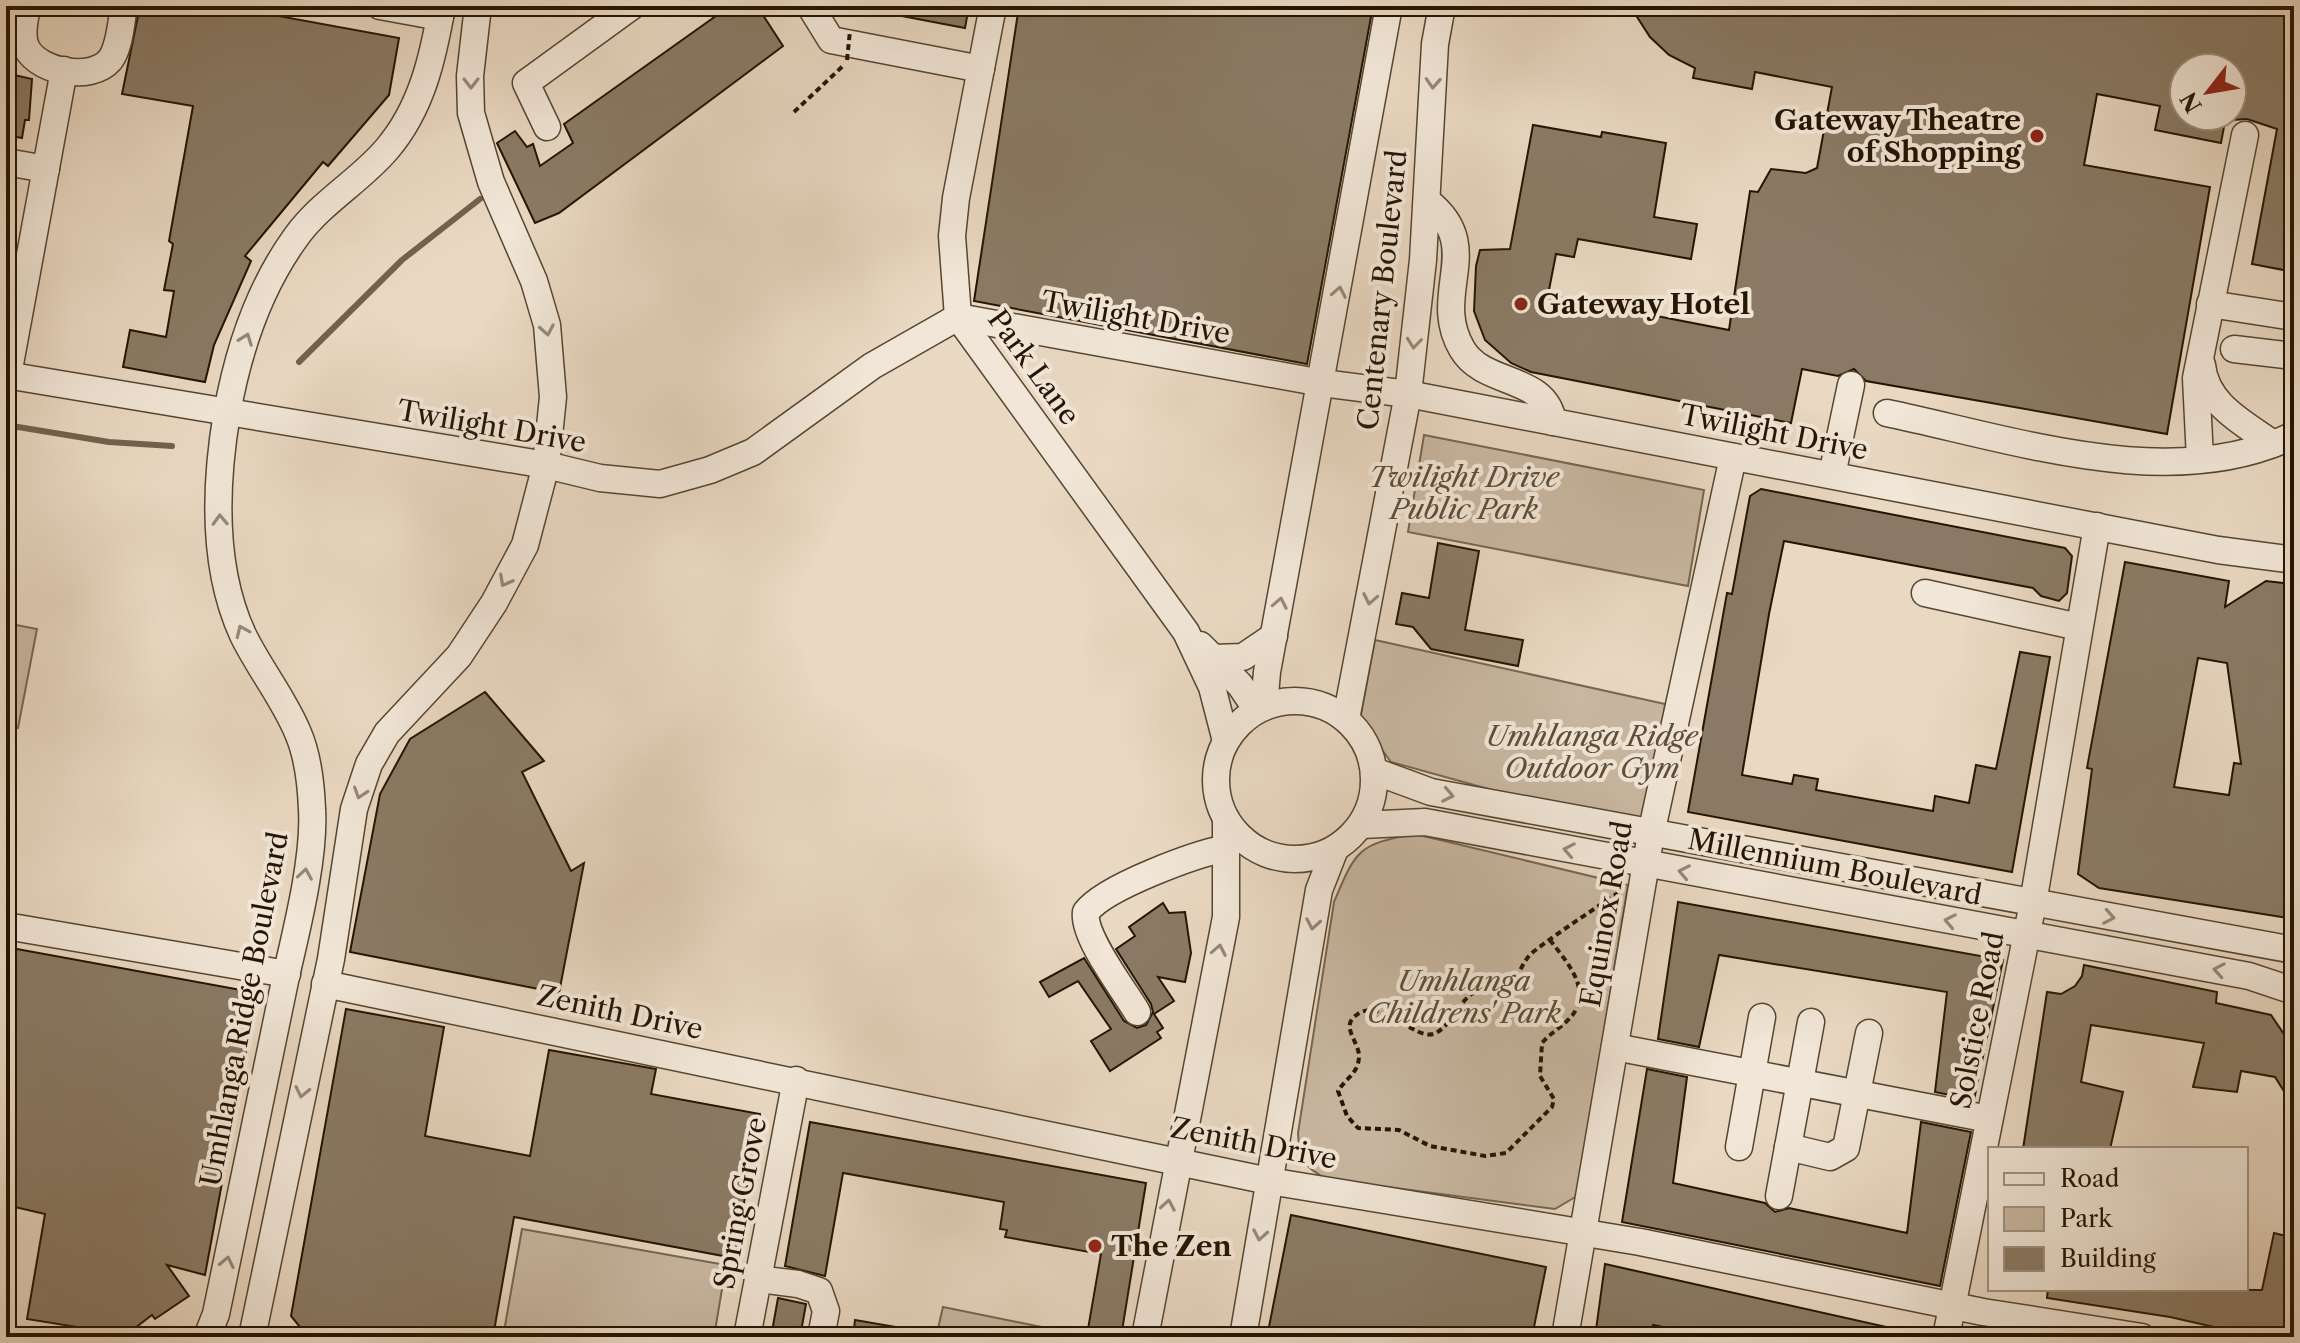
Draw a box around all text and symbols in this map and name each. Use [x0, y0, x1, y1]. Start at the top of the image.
north arrow [2168, 52, 2248, 132]
one-way arrow [462, 77, 479, 90]
one-way arrow [1425, 77, 1442, 90]
text: N [2175, 87, 2208, 117]
place label: Gateway Theatre of Shopping [1774, 103, 2022, 169]
marker: Gateway Theatre of Shopping [2028, 127, 2046, 145]
street label: Centenary Boulevard [1350, 148, 1414, 432]
street label: Twilight Drive [1039, 284, 1233, 350]
one-way arrow [1330, 286, 1347, 299]
place label: Gateway Hotel [1537, 287, 1750, 321]
marker: Gateway Hotel [1512, 295, 1530, 313]
street label: Park Lane [981, 303, 1087, 431]
one-way arrow [538, 323, 555, 336]
one-way arrow [236, 333, 253, 347]
one-way arrow [1406, 336, 1423, 350]
street label: Twilight Drive [395, 393, 589, 459]
street label: Twilight Drive [1677, 397, 1871, 467]
park label: Twilight Drive Public Park [1369, 460, 1561, 526]
one-way arrow [211, 513, 228, 526]
one-way arrow [500, 573, 515, 588]
one-way arrow [1362, 592, 1379, 605]
one-way arrow [1271, 596, 1288, 610]
one-way arrow [236, 625, 252, 639]
park label: Umhlanga Ridge Outdoor Gym [1486, 719, 1700, 785]
one-way arrow [353, 785, 369, 799]
one-way arrow [1440, 786, 1454, 803]
street label: Equinox Road [1573, 818, 1639, 1010]
street label: Millennium Boulevard [1685, 822, 1985, 912]
street label: Umhlanga Ridge Boulevard [193, 829, 295, 1189]
one-way arrow [1563, 842, 1577, 859]
one-way arrow [1677, 864, 1691, 881]
one-way arrow [296, 868, 313, 881]
one-way arrow [2103, 908, 2116, 925]
one-way arrow [1943, 913, 1957, 930]
one-way arrow [1306, 917, 1323, 930]
street label: Solstice Road [1943, 929, 2011, 1111]
one-way arrow [1210, 944, 1227, 957]
one-way arrow [2212, 963, 2226, 980]
park label: Umhlanga Childrens' Park [1367, 964, 1562, 1030]
street label: Zenith Drive [534, 978, 706, 1046]
one-way arrow [294, 1085, 311, 1099]
street label: Zenith Drive [1168, 1110, 1340, 1176]
street label: Spring Grove [707, 1114, 773, 1292]
legend [1988, 1147, 2248, 1291]
text: Road [2060, 1164, 2120, 1193]
one-way arrow [1159, 1198, 1176, 1212]
text: Park [2060, 1204, 2113, 1233]
one-way arrow [1252, 1228, 1269, 1242]
place label: The Zen [1111, 1229, 1232, 1263]
marker: The Zen [1086, 1237, 1104, 1255]
text: Building [2060, 1244, 2156, 1273]
one-way arrow [218, 1255, 235, 1269]

